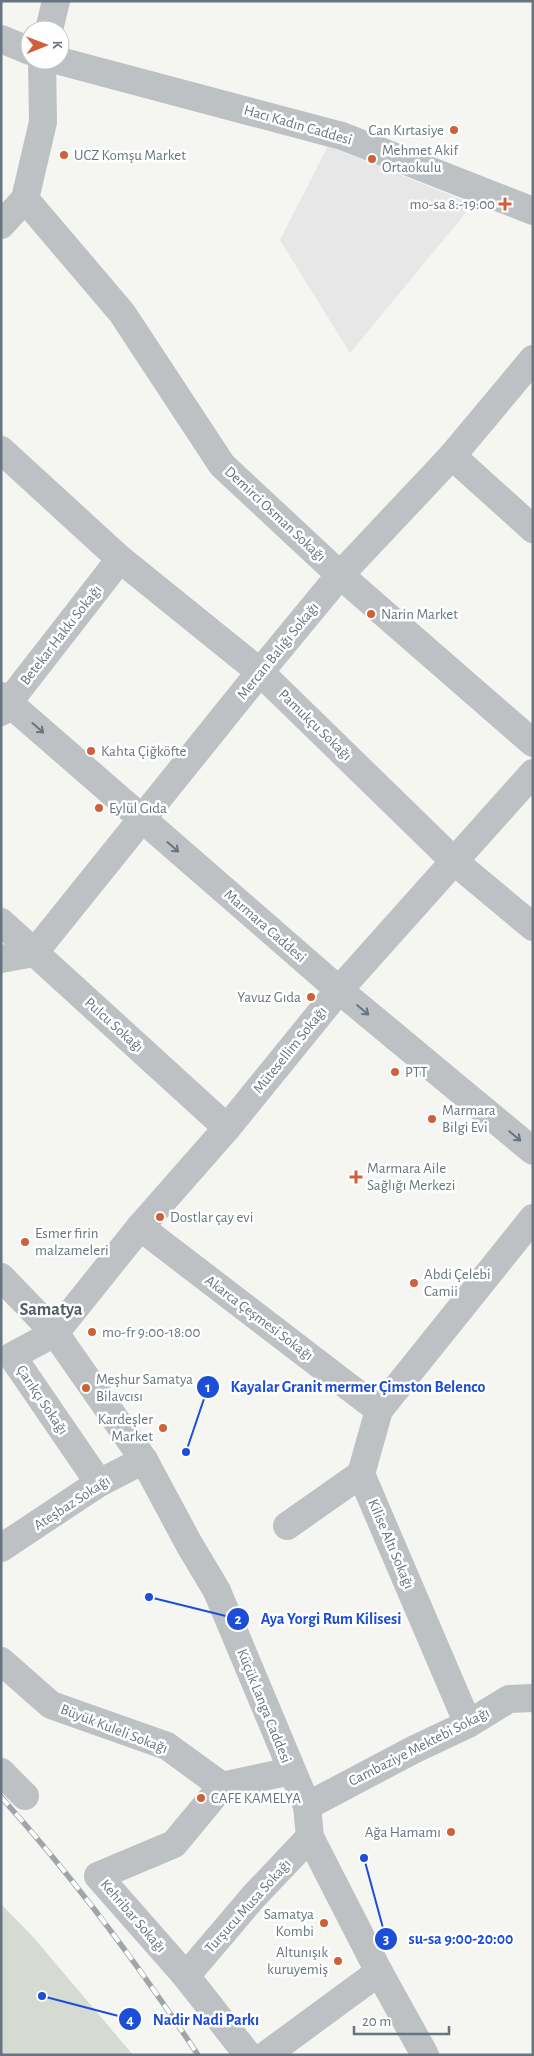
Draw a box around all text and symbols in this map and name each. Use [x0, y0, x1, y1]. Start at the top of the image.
north arrow [20, 20, 70, 70]
text: K [50, 41, 64, 50]
street label: Hacı Kadın Caddesi [242, 102, 354, 148]
place label: Can Kırtasiye [369, 123, 444, 138]
marker: Can Kırtasiye [448, 124, 460, 136]
place label: Mehmet Akif Ortaokulu [382, 143, 459, 175]
place label: UCZ Komşu Market [74, 148, 186, 163]
marker: UCZ Komşu Market [58, 149, 70, 161]
marker: Mehmet Akif Ortaokulu [366, 153, 378, 165]
place label: mo-sa 8:-19:00 [409, 197, 495, 212]
marker: mo-sa 8:-19:00 [499, 198, 511, 210]
street label: Demirci Osman Sokağı [222, 464, 328, 564]
street label: Betekar Hakkı Sokağı [17, 582, 105, 688]
street label: Mercan Balığı Sokağı [234, 600, 322, 702]
place label: Narin Market [381, 607, 458, 622]
marker: Narin Market [365, 608, 377, 620]
street label: Pamukçu Sokağı [276, 687, 354, 763]
one-way arrow [32, 722, 45, 734]
place label: Kahta Çiğköfte [101, 744, 187, 759]
marker: Kahta Çiğköfte [85, 745, 97, 757]
place label: Eylül Gıda [109, 801, 167, 816]
marker: Eylül Gıda [93, 802, 105, 814]
one-way arrow [167, 841, 180, 853]
street label: Marmara Caddesi [221, 887, 309, 965]
place label: Yavuz Gıda [237, 990, 301, 1005]
marker: Yavuz Gıda [305, 991, 317, 1003]
street label: Pulcu Sokağı [82, 995, 146, 1055]
street label: Mütesellim Sokağı [250, 1004, 330, 1096]
one-way arrow [356, 1004, 369, 1015]
place label: PTT [405, 1065, 428, 1080]
marker: PTT [389, 1066, 401, 1078]
place label: Marmara Bilgi Evi [442, 1103, 496, 1135]
marker: Marmara Bilgi Evi [426, 1113, 438, 1125]
one-way arrow [508, 1130, 521, 1141]
place label: Marmara Aile Sağlığı Merkezi [367, 1161, 455, 1193]
marker: Marmara Aile Sağlığı Merkezi [349, 1170, 363, 1184]
place label: Dostlar çay evi [170, 1210, 253, 1225]
marker: Dostlar çay evi [154, 1211, 166, 1223]
place label: Esmer firin malzameleri [35, 1226, 109, 1258]
marker: Esmer firin malzameleri [19, 1236, 31, 1248]
place label: Abdi Çelebi Camii [424, 1267, 491, 1299]
street label: Akarca Çeşmesi Sokağı [202, 1273, 316, 1363]
marker: Abdi Çelebi Camii [408, 1277, 420, 1289]
district label: Samatya [20, 1301, 83, 1319]
place label: mo-fr 9:00-18:00 [102, 1325, 200, 1340]
marker: mo-fr 9:00-18:00 [86, 1326, 98, 1338]
street label: Çarıkçı Sokağı [13, 1363, 71, 1437]
callout: Kayalar Granit mermer Çimston Belenco [196, 1371, 496, 1402]
place label: Meşhur Samatya Bilavcısı [96, 1372, 193, 1404]
text: Kayalar Granit mermer Çimston Belenco [231, 1379, 486, 1396]
text: 1 [205, 1380, 211, 1395]
marker: Meşhur Samatya Bilavcısı [80, 1382, 92, 1394]
place label: Kardeşler Market [98, 1412, 153, 1444]
marker: Kardeşler Market [157, 1422, 169, 1434]
street label: Ateşbaz Sokağı [31, 1473, 113, 1533]
street label: Kilise Altı Sokağı [365, 1497, 417, 1591]
callout: Aya Yorgi Rum Kilisesi [225, 1603, 411, 1634]
text: Aya Yorgi Rum Kilisesi [261, 1611, 401, 1628]
text: 2 [234, 1612, 242, 1627]
street label: Küçük Langa Caddesi [234, 1647, 294, 1765]
street label: Büyük Kuleli Sokağı [58, 1702, 170, 1756]
street label: Cambaziye Mektebi Sokağı [346, 1705, 492, 1789]
place label: CAFE KAMELYA [211, 1791, 301, 1806]
marker: CAFE KAMELYA [195, 1792, 207, 1804]
place label: Ağa Hamamı [365, 1825, 441, 1840]
marker: Ağa Hamamı [445, 1826, 457, 1838]
street label: Turşucu Musa Sokağı [202, 1856, 294, 1956]
street label: Kehribar Sokağı [97, 1877, 169, 1955]
place label: Samatya Kombi [264, 1907, 314, 1939]
marker: Samatya Kombi [318, 1917, 330, 1929]
callout: su-sa 9:00-20:00 [373, 1923, 523, 1954]
text: su-sa 9:00-20:00 [409, 1931, 513, 1947]
text: 3 [383, 1932, 389, 1947]
place label: Altunışık kuruyemiş [267, 1945, 328, 1977]
marker: Altunışık kuruyemiş [332, 1955, 344, 1967]
callout: Nadir Nadi Parkı [118, 2004, 269, 2035]
scale bar [354, 2004, 449, 2036]
text: Nadir Nadi Parkı [153, 2012, 259, 2028]
text: 4 [126, 2013, 134, 2028]
text: 20 m [362, 2014, 391, 2029]

